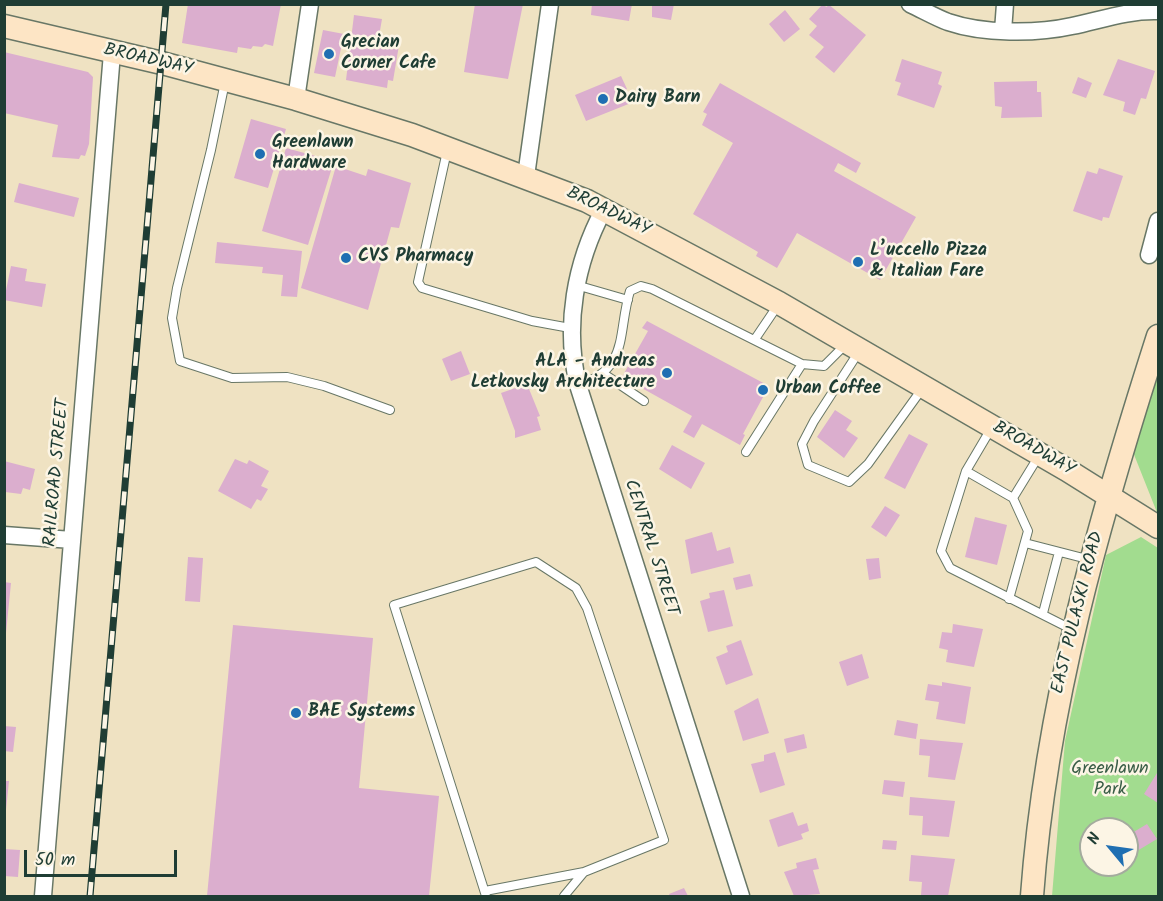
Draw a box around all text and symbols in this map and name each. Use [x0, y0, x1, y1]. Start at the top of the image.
place label: Grecian Corner Cafe [341, 33, 436, 76]
street label: BROADWAY [101, 40, 195, 82]
marker: Grecian Corner Cafe [322, 47, 336, 61]
place label: Dairy Barn [615, 88, 701, 110]
marker: Dairy Barn [596, 92, 610, 106]
place label: Greenlawn Hardware [272, 133, 354, 176]
marker: Greenlawn Hardware [253, 147, 267, 161]
street label: BROADWAY [562, 183, 654, 243]
place label: L’uccello Pizza & Italian Fare [870, 241, 987, 284]
place label: CVS Pharmacy [358, 247, 473, 269]
marker: CVS Pharmacy [339, 251, 353, 265]
marker: L’uccello Pizza & Italian Fare [851, 255, 865, 269]
place label: ALA - Andreas Letkovsky Architecture [471, 352, 655, 394]
marker: ALA - Andreas Letkovsky Architecture [660, 366, 674, 380]
place label: Urban Coffee [775, 379, 881, 401]
marker: Urban Coffee [756, 383, 770, 397]
street label: RAILROAD STREET [41, 398, 75, 548]
street label: BROADWAY [988, 418, 1078, 482]
street label: CENTRAL STREET [618, 477, 682, 619]
street label: EAST PULASKI ROAD [1048, 530, 1110, 696]
place label: BAE Systems [308, 702, 415, 724]
marker: BAE Systems [289, 706, 303, 720]
park label: Greenlawn Park [1071, 759, 1149, 802]
north arrow [1079, 817, 1139, 877]
text: N [1081, 829, 1108, 849]
scale bar [27, 838, 180, 876]
text: 50 m [35, 846, 75, 875]

